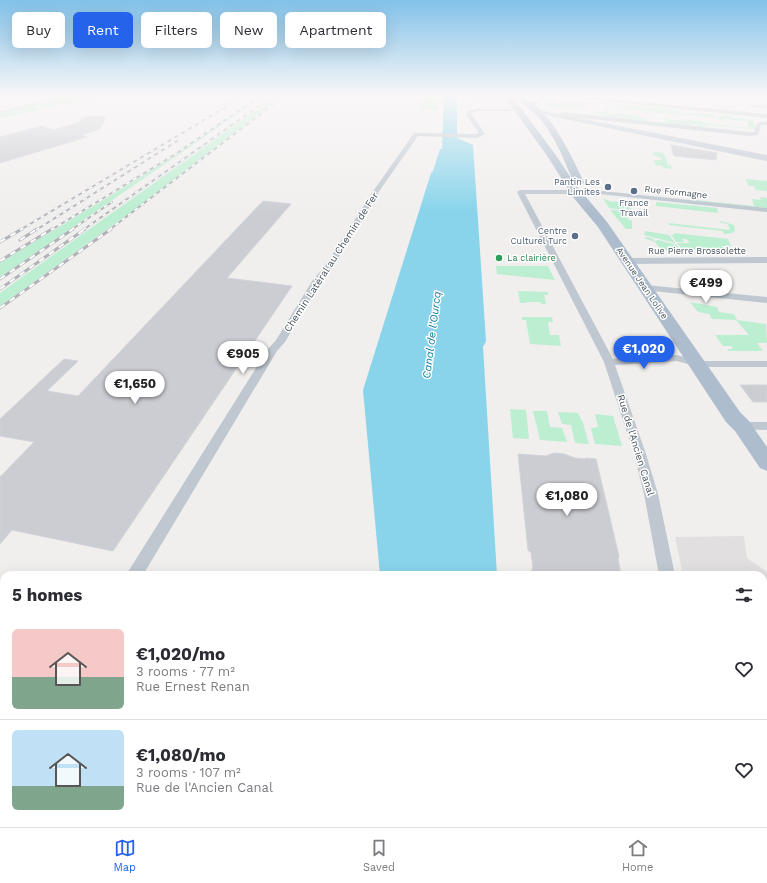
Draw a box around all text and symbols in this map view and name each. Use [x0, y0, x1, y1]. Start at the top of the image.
chip: Buy [12, 12, 65, 48]
chip: Rent [73, 12, 133, 48]
chip: Filters [141, 12, 212, 48]
chip: New [220, 12, 277, 48]
chip: Apartment [285, 12, 386, 48]
place label: Pantin Les Limites [554, 177, 600, 197]
marker: Pantin Les Limites [603, 182, 613, 192]
street label: Rue Formagne [644, 184, 708, 200]
marker: France Travail [629, 186, 639, 196]
street label: Chemin Latéral au Chemin de Fer [282, 190, 380, 334]
place label: France Travail [619, 198, 649, 218]
place label: Centre Culturel Turc [510, 226, 567, 246]
marker: Centre Culturel Turc [570, 231, 580, 241]
street label: Avenue Jean Lolive [614, 245, 670, 321]
street label: Rue Pierre Brossolette [648, 246, 746, 256]
marker: La clairière [494, 253, 504, 263]
place label: La clairière [507, 253, 556, 263]
pin: €499 [682, 270, 730, 304]
text: €499 [689, 275, 723, 290]
water label: Canal de l'Ourcq [420, 290, 444, 379]
pin: €1,020 [611, 336, 677, 370]
pin: €905 [219, 341, 267, 375]
text: €1,020 [623, 341, 665, 356]
text: €905 [226, 346, 260, 361]
pin: €1,650 [102, 371, 168, 405]
text: €1,650 [114, 376, 156, 391]
street label: Rue de l'Ancien Canal [615, 393, 657, 497]
pin: €1,080 [534, 483, 600, 517]
text: €1,080 [545, 488, 589, 503]
icon: filters [733, 584, 755, 606]
text: 5 homes [12, 585, 82, 605]
text: €1,020/mo [136, 644, 225, 664]
icon: home [44, 645, 92, 693]
icon: heart [733, 658, 755, 680]
text: 3 rooms · 77 m² [136, 664, 235, 679]
text: Rue Ernest Renan [136, 679, 250, 694]
text: €1,080/mo [136, 745, 226, 765]
icon: home [44, 746, 92, 794]
icon: heart [733, 759, 755, 781]
text: 3 rooms · 107 m² [136, 765, 241, 780]
text: Rue de l'Ancien Canal [136, 780, 273, 795]
tab: Map [114, 837, 136, 874]
tab: Saved [363, 837, 395, 874]
tab: Home [622, 837, 653, 874]

